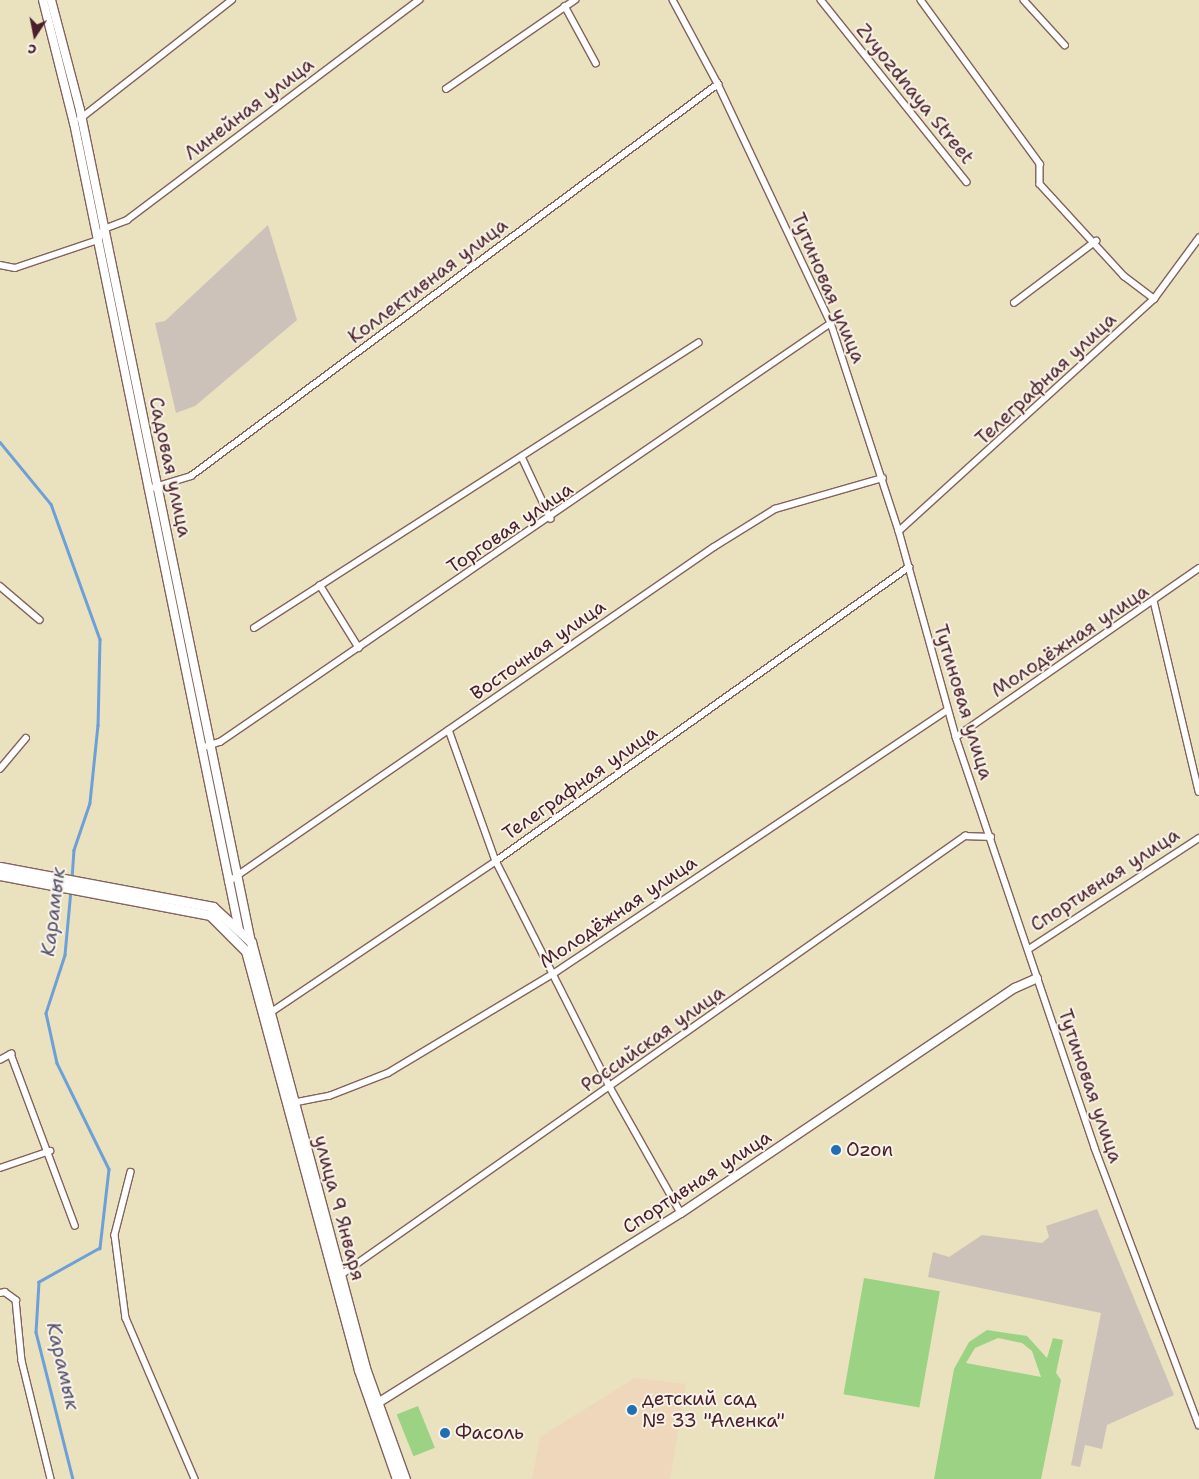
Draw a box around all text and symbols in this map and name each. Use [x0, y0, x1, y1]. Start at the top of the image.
north arrow [10, 10, 60, 60]
street label: Zvyozdnaya Street [851, 19, 979, 169]
text: С [26, 40, 38, 59]
street label: Линейная улица [180, 53, 318, 165]
street label: Тутиновая улица [786, 209, 870, 367]
street label: Коллективная улица [344, 214, 512, 348]
street label: Телеграфная улица [971, 308, 1121, 450]
street label: Садовая улица [144, 395, 196, 539]
street label: Торговая улица [443, 477, 577, 579]
street label: Молодёжная улица [987, 580, 1153, 702]
street label: Восточная улица [466, 595, 610, 705]
street label: Тутиновая улица [929, 622, 997, 782]
street label: Телеграфная улица [498, 721, 662, 845]
street label: Спортивная улица [1026, 823, 1184, 937]
street label: Молодёжная улица [535, 851, 701, 973]
water label: Карамык [36, 866, 70, 958]
street label: Российская улица [577, 981, 729, 1097]
street label: Тутиновая улица [1053, 1006, 1127, 1166]
street label: Спортивная улица [618, 1125, 776, 1239]
street label: улица 9 Января [309, 1133, 369, 1283]
place label: Ozon [846, 1139, 893, 1161]
marker: Ozon [830, 1144, 842, 1156]
water label: Карамык [41, 1320, 85, 1412]
place label: детский сад № 33 "Аленка" [642, 1388, 785, 1432]
marker: детский сад № 33 "Аленка" [626, 1404, 638, 1416]
place label: Фасоль [455, 1422, 524, 1444]
marker: Фасоль [439, 1427, 451, 1439]

